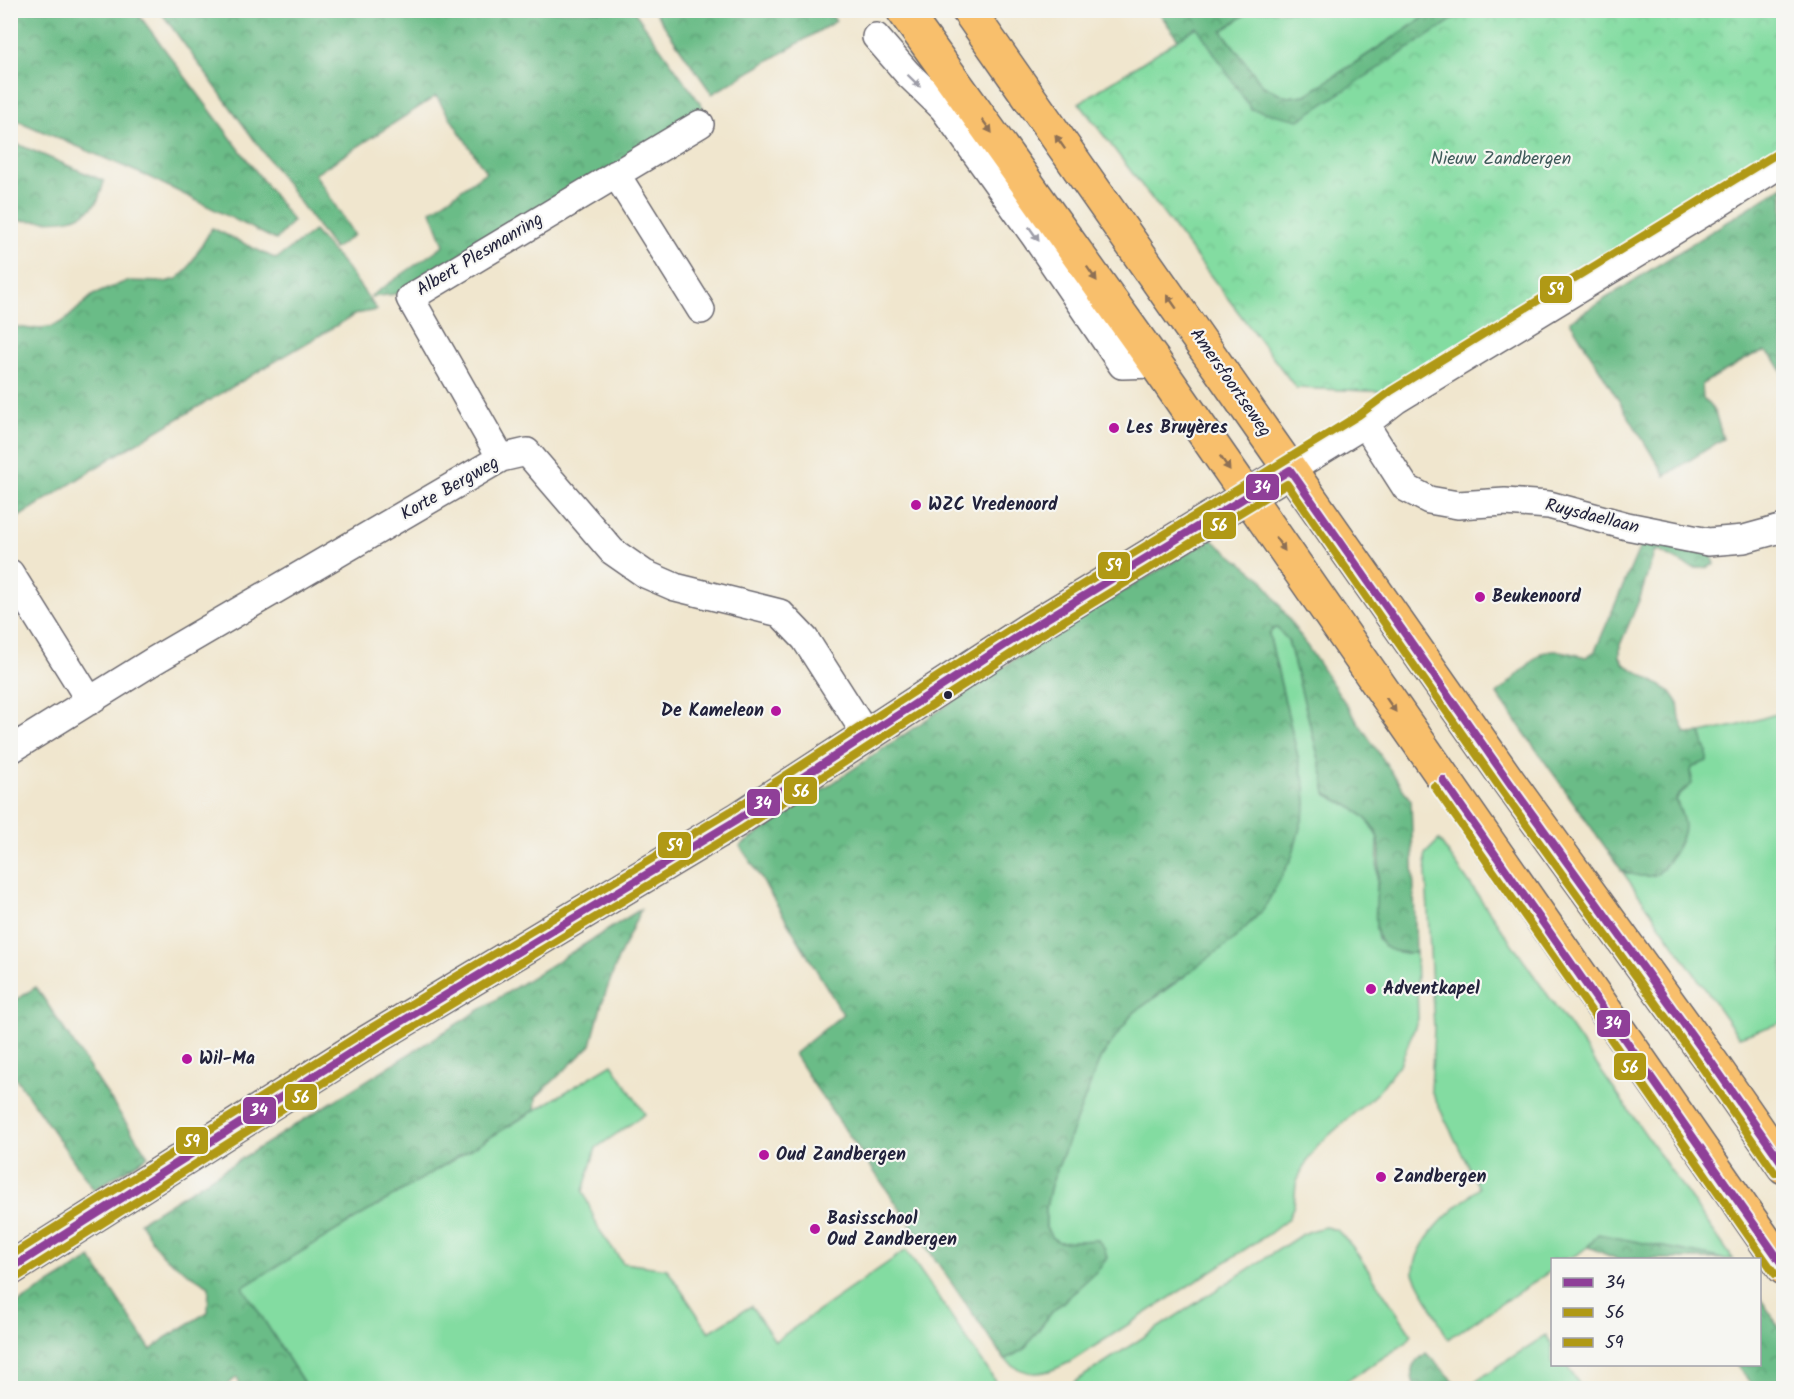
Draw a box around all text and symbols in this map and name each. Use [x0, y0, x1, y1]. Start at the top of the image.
one-way arrow [907, 73, 921, 87]
one-way arrow [981, 117, 993, 133]
one-way arrow [1055, 134, 1066, 150]
park label: Nieuw Zandbergen [1431, 145, 1571, 174]
street label: Albert Plesmanring [411, 206, 549, 304]
one-way arrow [1028, 226, 1040, 242]
one-way arrow [1086, 265, 1098, 281]
line badge: 59 [1539, 275, 1573, 304]
text: 59 [1547, 278, 1564, 303]
one-way arrow [1166, 294, 1178, 310]
street label: Amersfoortseweg [1182, 322, 1278, 444]
place label: Les Bruyères [1126, 414, 1228, 443]
marker: Les Bruyères [1107, 421, 1121, 435]
street label: Korte Bergweg [395, 449, 505, 529]
one-way arrow [1219, 455, 1231, 471]
line badge: 34 [1245, 473, 1280, 501]
text: 34 [1252, 476, 1271, 501]
place label: WZC Vredenoord [928, 491, 1058, 520]
street label: Ruysdaellaan [1542, 491, 1642, 543]
marker: WZC Vredenoord [909, 498, 923, 512]
line badge: 56 [1202, 511, 1237, 540]
text: 56 [1210, 514, 1228, 539]
one-way arrow [1275, 536, 1286, 552]
line badge: 59 [1097, 551, 1131, 580]
text: 59 [1105, 554, 1122, 579]
place label: Beukenoord [1492, 583, 1581, 612]
marker: Beukenoord [1473, 590, 1487, 604]
unlabelled marker [942, 689, 954, 701]
one-way arrow [1385, 696, 1397, 712]
place label: De Kameleon [661, 697, 764, 726]
marker: De Kameleon [769, 704, 783, 718]
line badge: 56 [783, 776, 818, 805]
text: 56 [792, 780, 810, 805]
line badge: 34 [746, 788, 781, 817]
text: 34 [753, 792, 772, 817]
line badge: 59 [657, 831, 692, 859]
text: 59 [666, 834, 683, 859]
place label: Adventkapel [1383, 975, 1480, 1004]
marker: Adventkapel [1364, 982, 1378, 996]
line badge: 34 [1596, 1009, 1631, 1038]
text: 34 [1603, 1012, 1622, 1037]
place label: Wil-Ma [199, 1045, 255, 1074]
marker: Wil-Ma [180, 1052, 194, 1066]
line badge: 56 [1613, 1052, 1647, 1081]
text: 56 [1621, 1056, 1639, 1081]
line badge: 56 [284, 1083, 318, 1111]
text: 56 [292, 1086, 310, 1111]
line badge: 34 [242, 1096, 277, 1125]
text: 34 [249, 1099, 268, 1124]
line badge: 59 [175, 1126, 209, 1155]
text: 59 [183, 1130, 200, 1155]
place label: Oud Zandbergen [776, 1141, 906, 1170]
marker: Oud Zandbergen [757, 1148, 771, 1162]
place label: Zandbergen [1393, 1163, 1486, 1192]
marker: Zandbergen [1374, 1170, 1388, 1184]
place label: Basisschool Oud Zandbergen [827, 1205, 957, 1255]
marker: Basisschool Oud Zandbergen [808, 1222, 822, 1236]
legend [1551, 1258, 1761, 1366]
text: 34 [1605, 1269, 1625, 1298]
text: 56 [1605, 1299, 1625, 1328]
text: 59 [1605, 1329, 1624, 1358]

